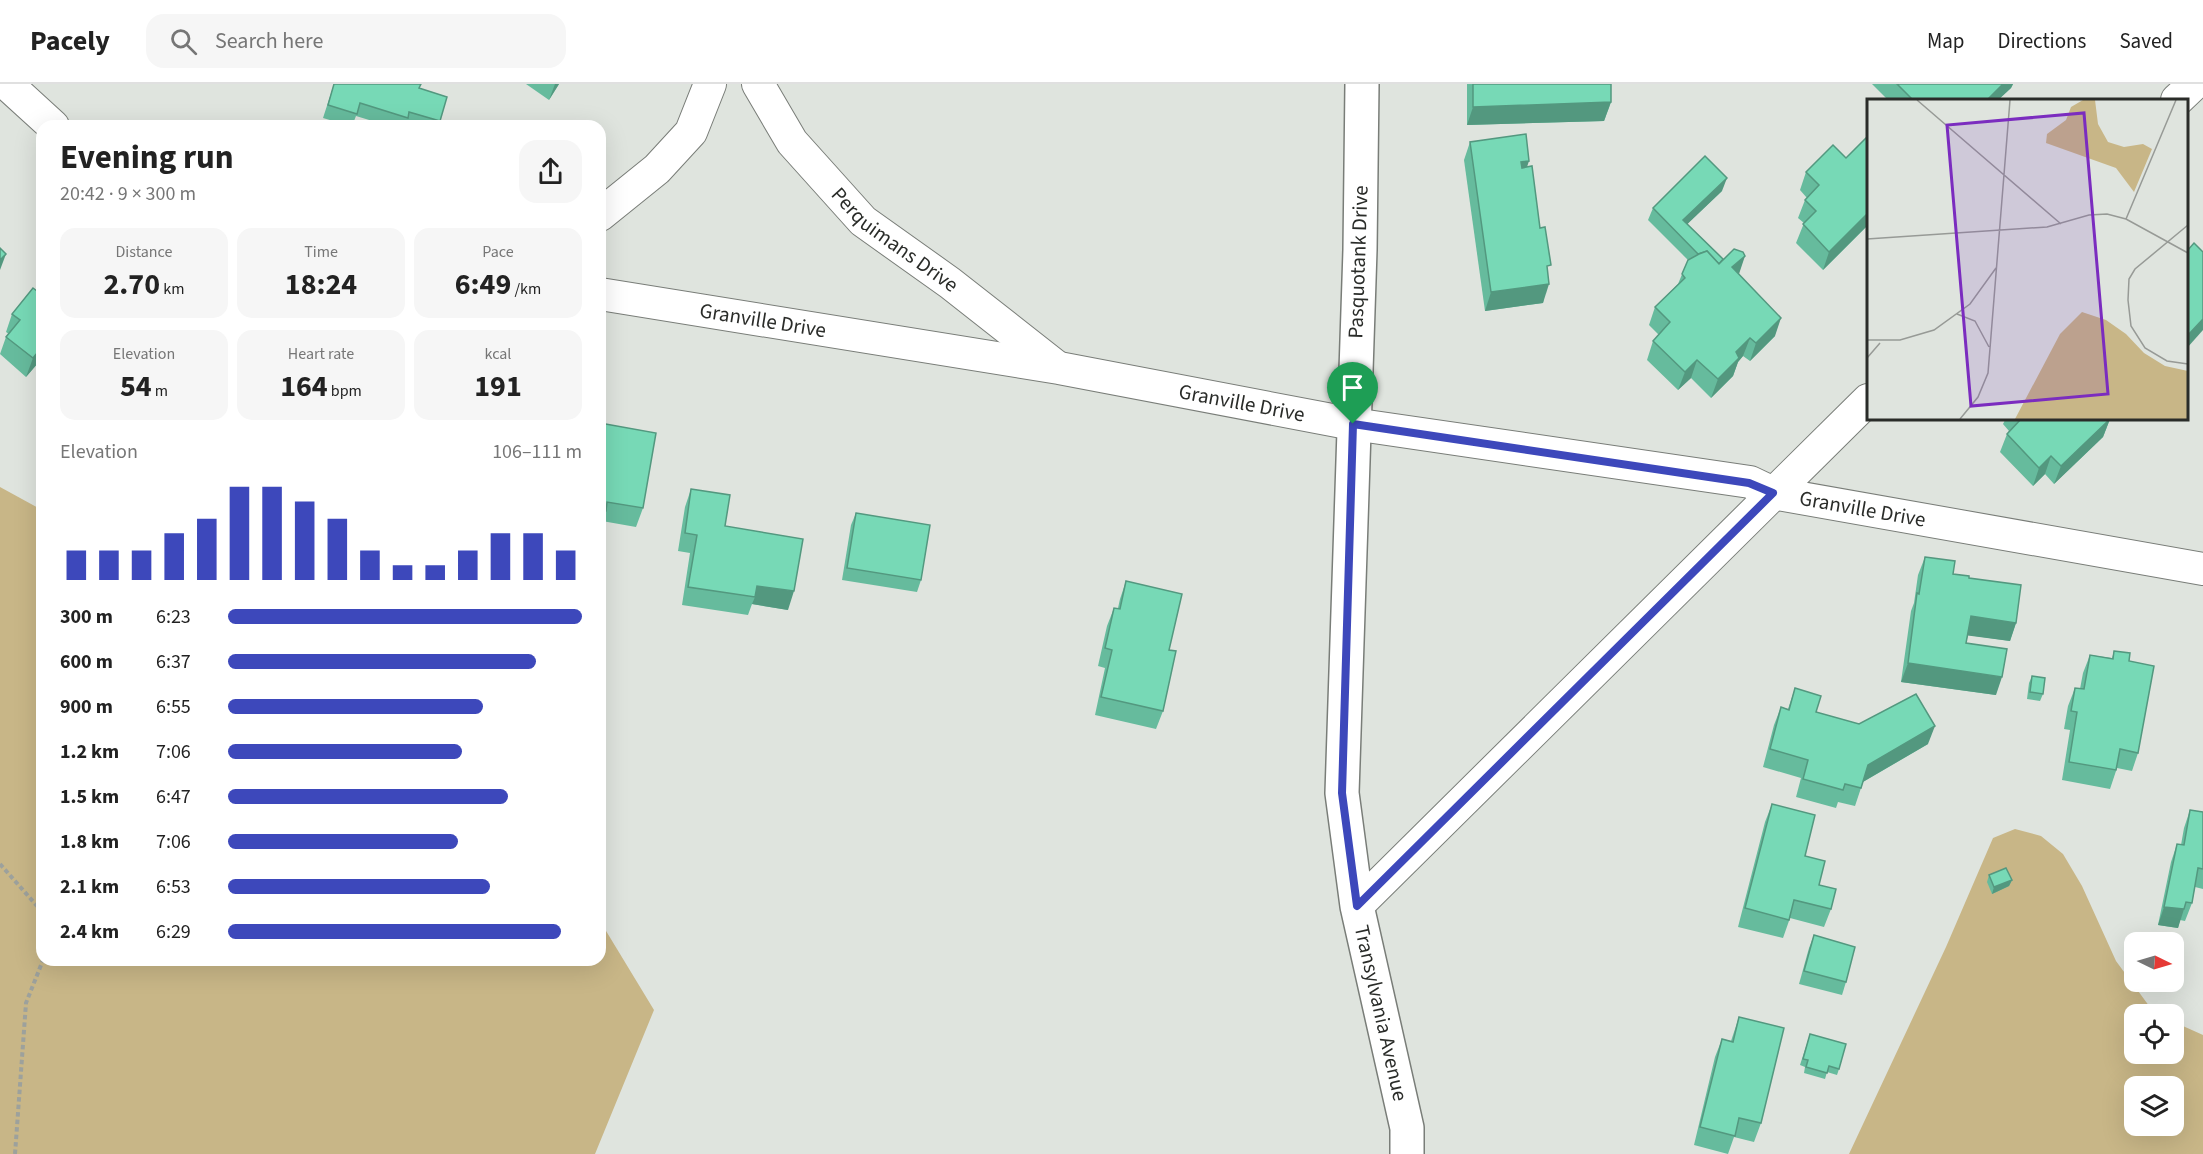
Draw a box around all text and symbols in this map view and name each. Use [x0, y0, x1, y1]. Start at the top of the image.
search box [146, 14, 566, 68]
text: Pacely [30, 21, 110, 61]
icon: search [167, 25, 200, 58]
text: Search here [215, 25, 323, 57]
text: Map [1927, 26, 1965, 56]
text: Directions [1998, 26, 2086, 56]
text: Saved [2119, 26, 2173, 56]
inset map [1867, 99, 2188, 420]
text: Evening run [60, 134, 234, 181]
button: share [519, 140, 582, 203]
text: 20:42 · 9 × 300 m [60, 180, 196, 208]
street label: Perquimans Drive [824, 180, 965, 299]
street label: Pasquotank Drive [1340, 185, 1376, 339]
text: Distance [116, 241, 172, 263]
text: Time [304, 241, 338, 263]
text: Pace [482, 241, 514, 263]
text: 2.70 [104, 263, 160, 306]
text: 18:24 [285, 263, 357, 306]
text: 6:49 [455, 263, 511, 306]
text: km [160, 278, 184, 300]
text: /km [511, 278, 541, 300]
street label: Granville Drive [697, 295, 828, 345]
text: Elevation [113, 343, 175, 365]
text: Heart rate [288, 343, 354, 365]
text: kcal [485, 343, 511, 365]
pin [1327, 362, 1378, 424]
text: 54 [120, 365, 152, 408]
text: 164 [280, 365, 328, 408]
text: 191 [474, 365, 522, 408]
icon: arrive [1336, 371, 1369, 404]
street label: Granville Drive [1176, 376, 1307, 430]
text: m [152, 380, 168, 402]
text: bpm [328, 380, 362, 402]
text: Elevation [60, 438, 138, 466]
text: 106–111 m [492, 438, 582, 466]
street label: Granville Drive [1797, 483, 1928, 535]
text: 300 m [60, 603, 113, 631]
text: 6:23 [156, 603, 191, 631]
text: 600 m [60, 648, 113, 676]
text: 6:37 [156, 648, 191, 676]
text: 900 m [60, 693, 113, 721]
text: 6:55 [156, 693, 191, 721]
text: 1.2 km [60, 738, 119, 766]
text: 7:06 [156, 738, 191, 766]
text: 1.5 km [60, 783, 119, 811]
text: 6:47 [156, 783, 191, 811]
text: 1.8 km [60, 828, 119, 856]
text: 7:06 [156, 828, 191, 856]
text: 2.1 km [60, 873, 119, 901]
text: 6:53 [156, 873, 191, 901]
text: 2.4 km [60, 918, 119, 946]
text: 6:29 [156, 918, 191, 946]
street label: Transylvania Avenue [1347, 922, 1415, 1104]
north arrow [2124, 932, 2184, 992]
map controls [2124, 932, 2184, 1136]
button: locate [2124, 1004, 2184, 1064]
button: layers [2124, 1076, 2184, 1136]

